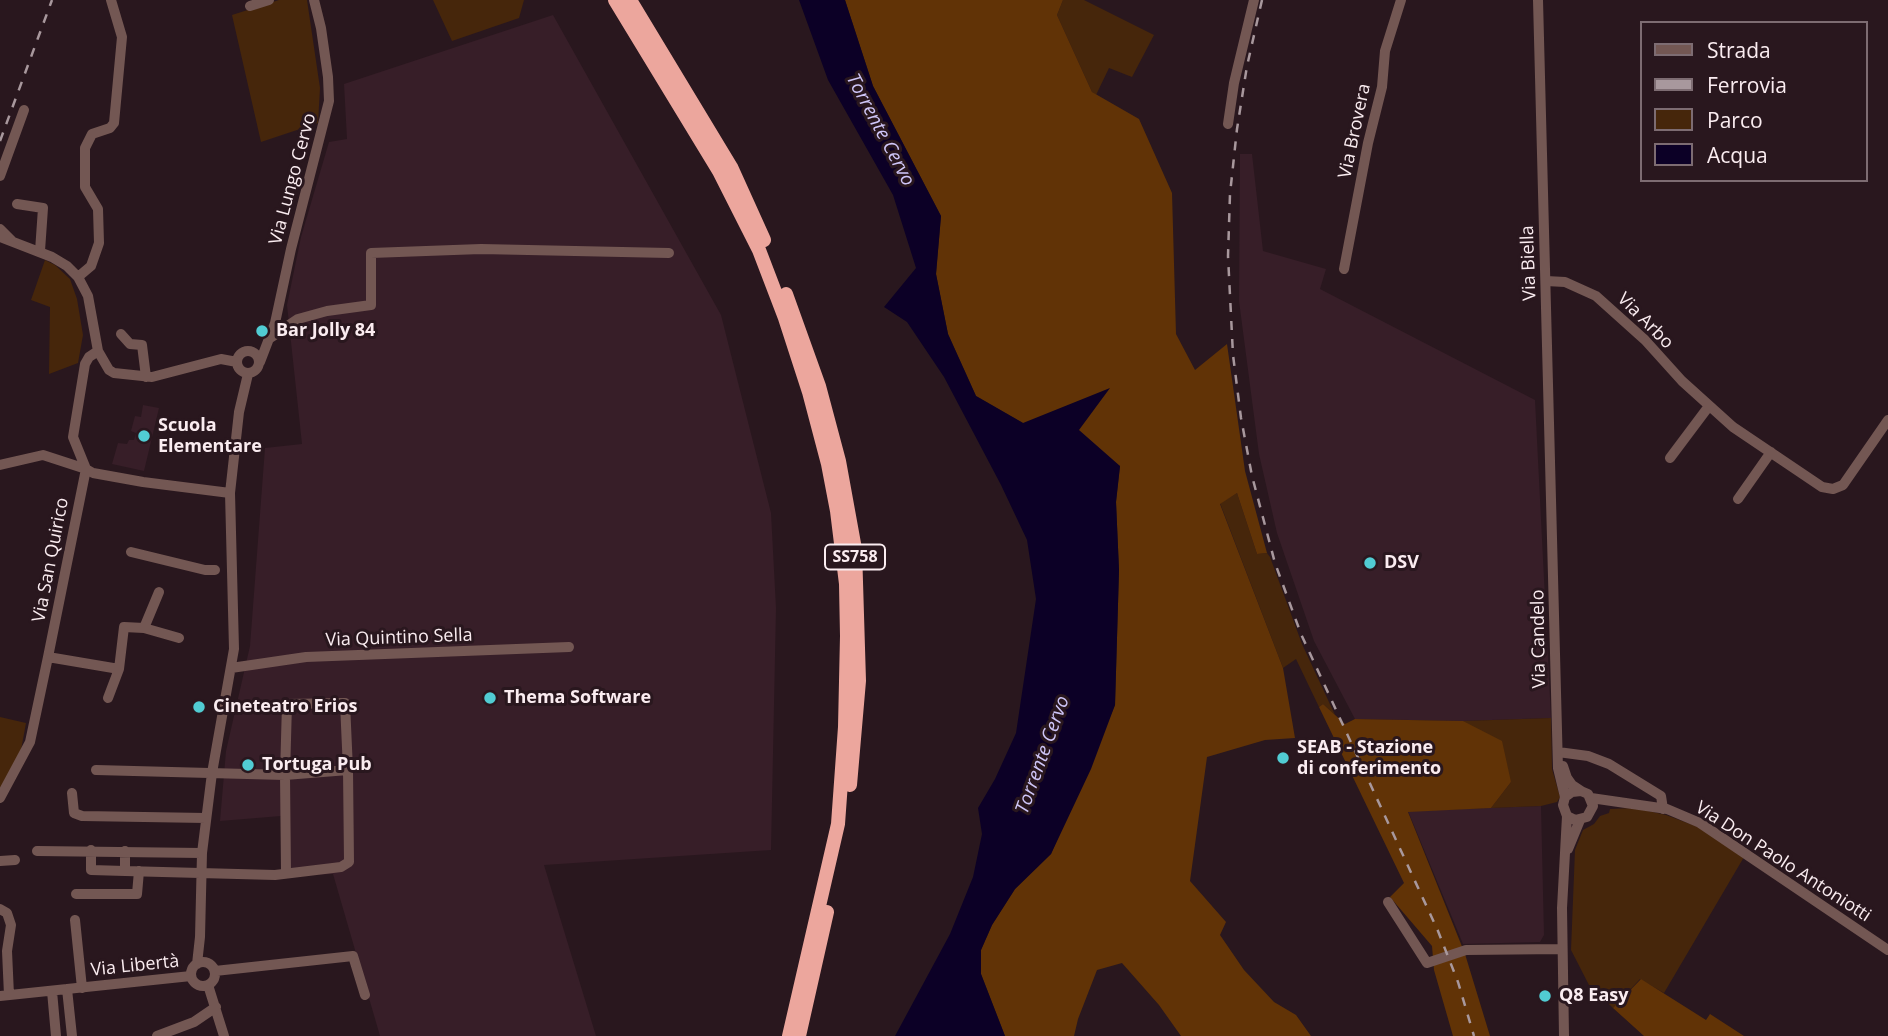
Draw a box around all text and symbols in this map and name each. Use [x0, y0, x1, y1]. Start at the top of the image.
legend [1640, 21, 1867, 182]
text: Strada [1707, 36, 1771, 64]
water label: Torrente Cervo [841, 70, 919, 190]
text: Ferrovia [1707, 71, 1787, 99]
street label: Via Brovera [1334, 82, 1376, 180]
text: Parco [1707, 106, 1763, 134]
street label: Via Lungo Cervo [265, 111, 321, 247]
text: Acqua [1707, 141, 1768, 169]
street label: Via Biella [1517, 225, 1541, 301]
street label: Via Arbo [1612, 288, 1678, 354]
place label: Bar Jolly 84 [276, 320, 375, 342]
marker: Bar Jolly 84 [254, 323, 270, 339]
place label: Scuola Elementare [158, 415, 262, 458]
marker: Scuola Elementare [136, 428, 152, 444]
street label: Via San Quirico [28, 496, 74, 624]
road number: SS758 [825, 544, 885, 570]
place label: DSV [1384, 552, 1419, 574]
marker: DSV [1362, 555, 1378, 571]
street label: Via Candelo [1527, 589, 1551, 689]
street label: Via Quintino Sella [325, 625, 473, 651]
place label: Thema Software [504, 687, 651, 709]
marker: Thema Software [482, 690, 498, 706]
water label: Torrente Cervo [1011, 693, 1075, 817]
place label: Cineteatro Erios [213, 696, 357, 718]
marker: Cineteatro Erios [191, 699, 207, 715]
place label: SEAB - Stazione di conferimento [1297, 737, 1441, 780]
marker: SEAB - Stazione di conferimento [1275, 750, 1291, 766]
place label: Tortuga Pub [262, 754, 372, 776]
marker: Tortuga Pub [240, 757, 256, 773]
street label: Via Don Paolo Antoniotti [1691, 797, 1875, 927]
street label: Via Libertà [90, 951, 180, 981]
place label: Q8 Easy [1559, 985, 1628, 1007]
marker: Q8 Easy [1537, 988, 1553, 1004]

